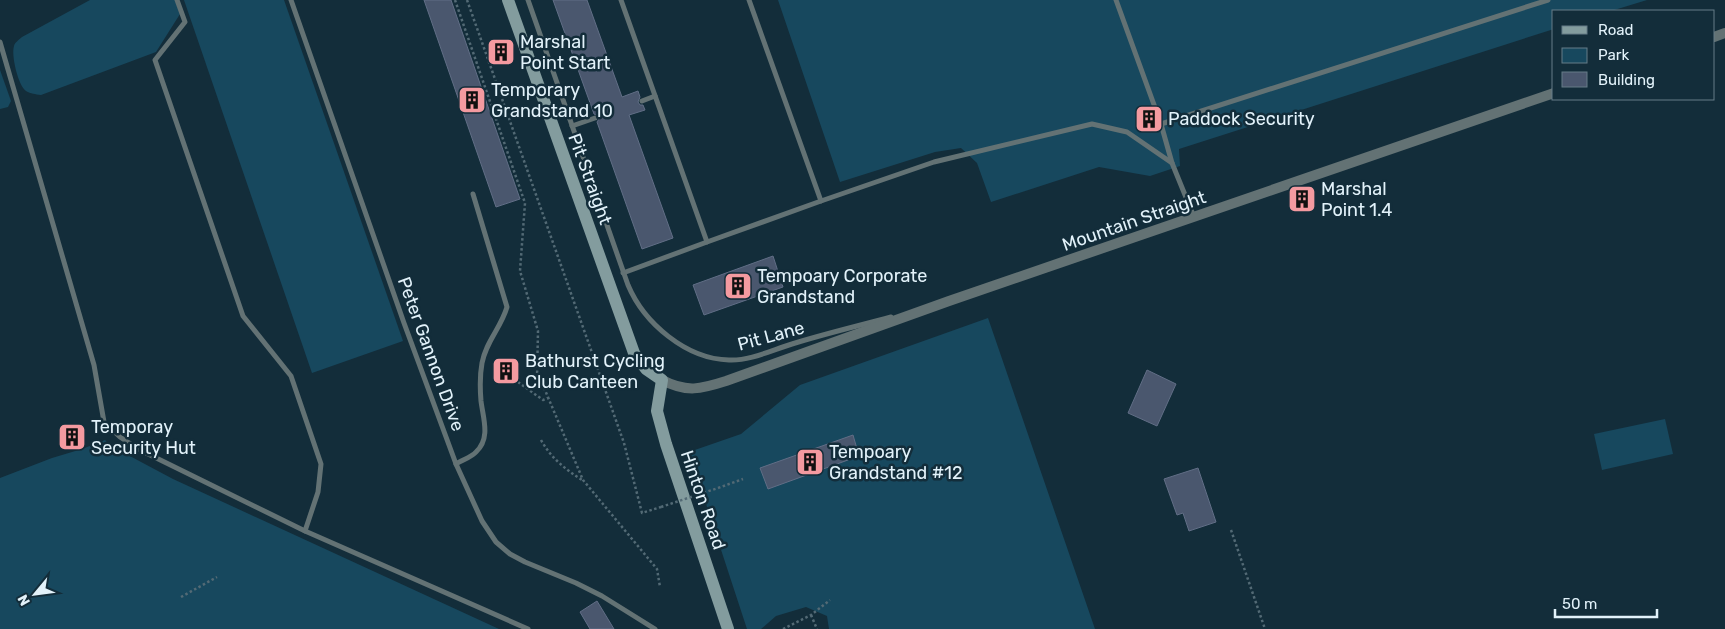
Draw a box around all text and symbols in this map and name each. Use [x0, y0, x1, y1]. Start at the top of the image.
legend [1552, 10, 1715, 100]
text: Road [1598, 21, 1634, 39]
place label: Marshal Point Start [520, 31, 610, 74]
building icon: Marshal Point Start [486, 37, 516, 67]
text: Park [1598, 46, 1629, 64]
text: Building [1598, 71, 1655, 89]
place label: Temporary Grandstand 10 [491, 79, 613, 122]
building icon: Temporary Grandstand 10 [457, 85, 487, 115]
building icon: Paddock Security [1134, 104, 1164, 134]
place label: Paddock Security [1168, 108, 1315, 130]
street label: Pit Straight [563, 131, 617, 227]
place label: Marshal Point 1.4 [1321, 178, 1393, 221]
building icon: Marshal Point 1.4 [1287, 184, 1317, 214]
street label: Mountain Straight [1059, 186, 1209, 256]
place label: Tempoary Corporate Grandstand [757, 265, 927, 308]
building icon: Tempoary Corporate Grandstand [723, 271, 753, 301]
street label: Peter Gannon Drive [393, 274, 469, 434]
street label: Pit Lane [735, 317, 807, 355]
place label: Bathurst Cycling Club Canteen [525, 350, 665, 393]
building icon: Bathurst Cycling Club Canteen [491, 356, 521, 386]
place label: Temporay Security Hut [91, 416, 196, 459]
building icon: Temporay Security Hut [57, 422, 87, 452]
place label: Tempoary Grandstand #12 [829, 441, 963, 484]
building icon: Tempoary Grandstand #12 [795, 447, 825, 477]
street label: Hinton Road [676, 448, 730, 552]
north arrow [10, 569, 60, 619]
scale bar [1555, 586, 1658, 618]
text: N [14, 592, 34, 609]
text: 50 m [1562, 595, 1597, 613]

